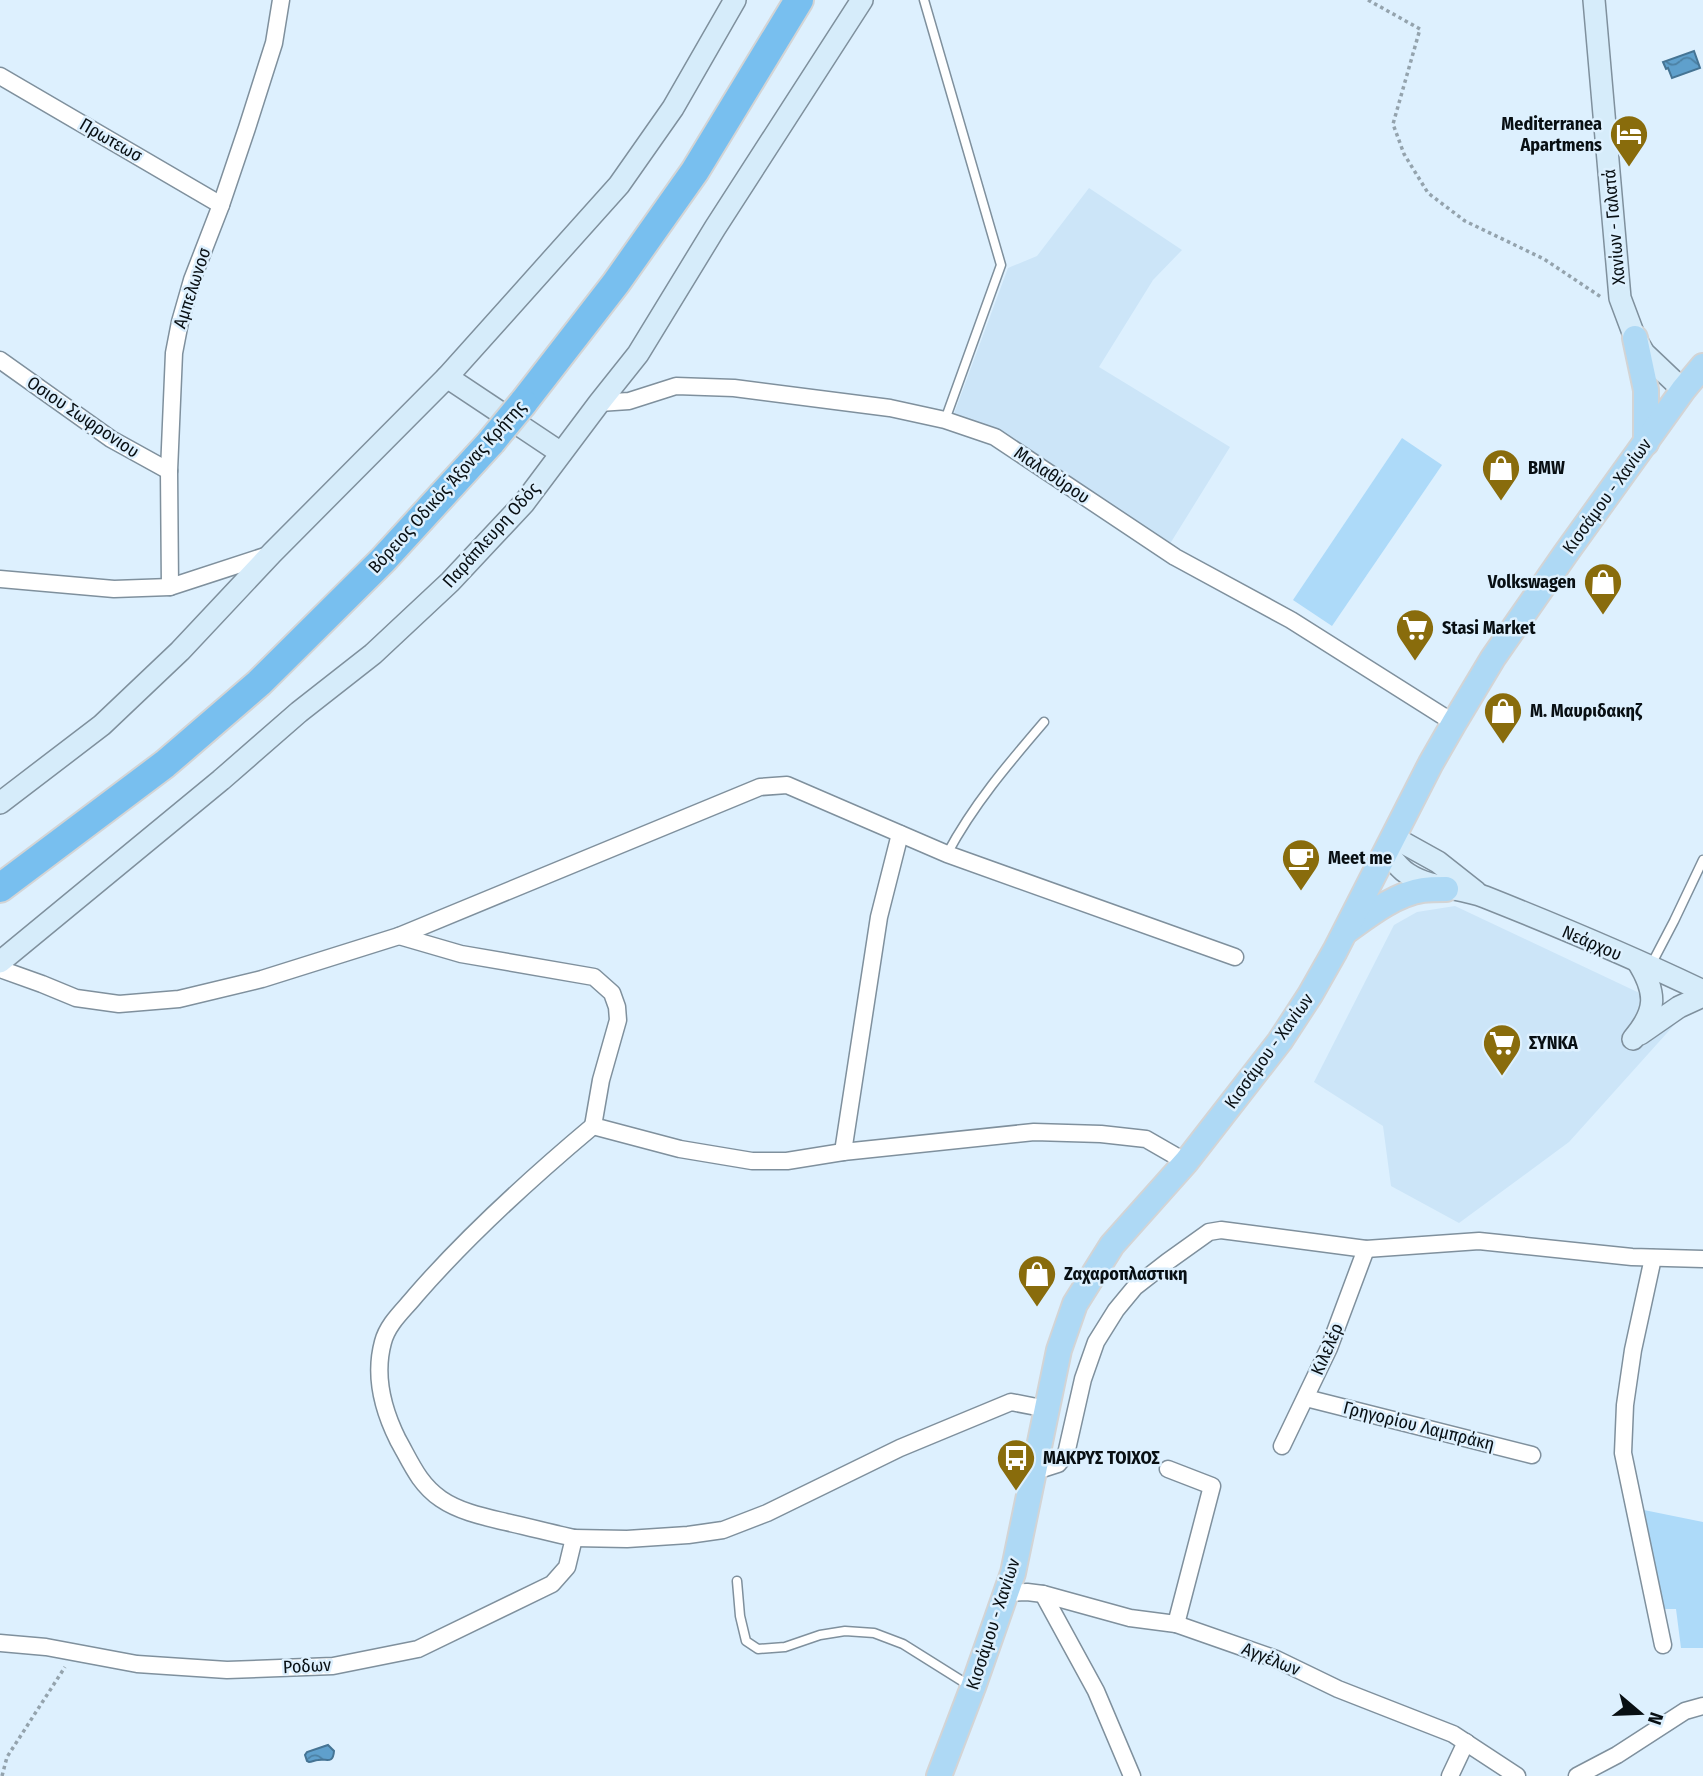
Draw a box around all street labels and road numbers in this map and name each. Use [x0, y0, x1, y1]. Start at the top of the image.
street label: Πρωτεωσ [76, 113, 147, 167]
street label: Χανίων - Γαλατά [1598, 168, 1630, 286]
street label: Αμπελωνοσ [169, 245, 215, 331]
street label: Οσιου Σωφρονιου [23, 371, 143, 463]
street label: Βόρειος Οδικός Άξονας Κρήτης [364, 396, 531, 578]
street label: Κισσάμου - Χανίων [1558, 434, 1656, 558]
street label: Μαλαθύρου [1010, 442, 1094, 508]
street label: Παράπλευρη Οδός [438, 477, 544, 592]
street label: Νεάρχου [1559, 921, 1625, 965]
street label: Κισσάμου - Χανίων [1220, 989, 1318, 1113]
street label: Κιλελέρ [1306, 1320, 1348, 1378]
street label: Γρηγορίου Λαμπράκη [1341, 1397, 1497, 1455]
street label: Κισσάμου - Χανίων [961, 1555, 1025, 1693]
street label: Αγγέλων [1239, 1637, 1303, 1681]
street label: Ροδων [282, 1654, 332, 1678]

